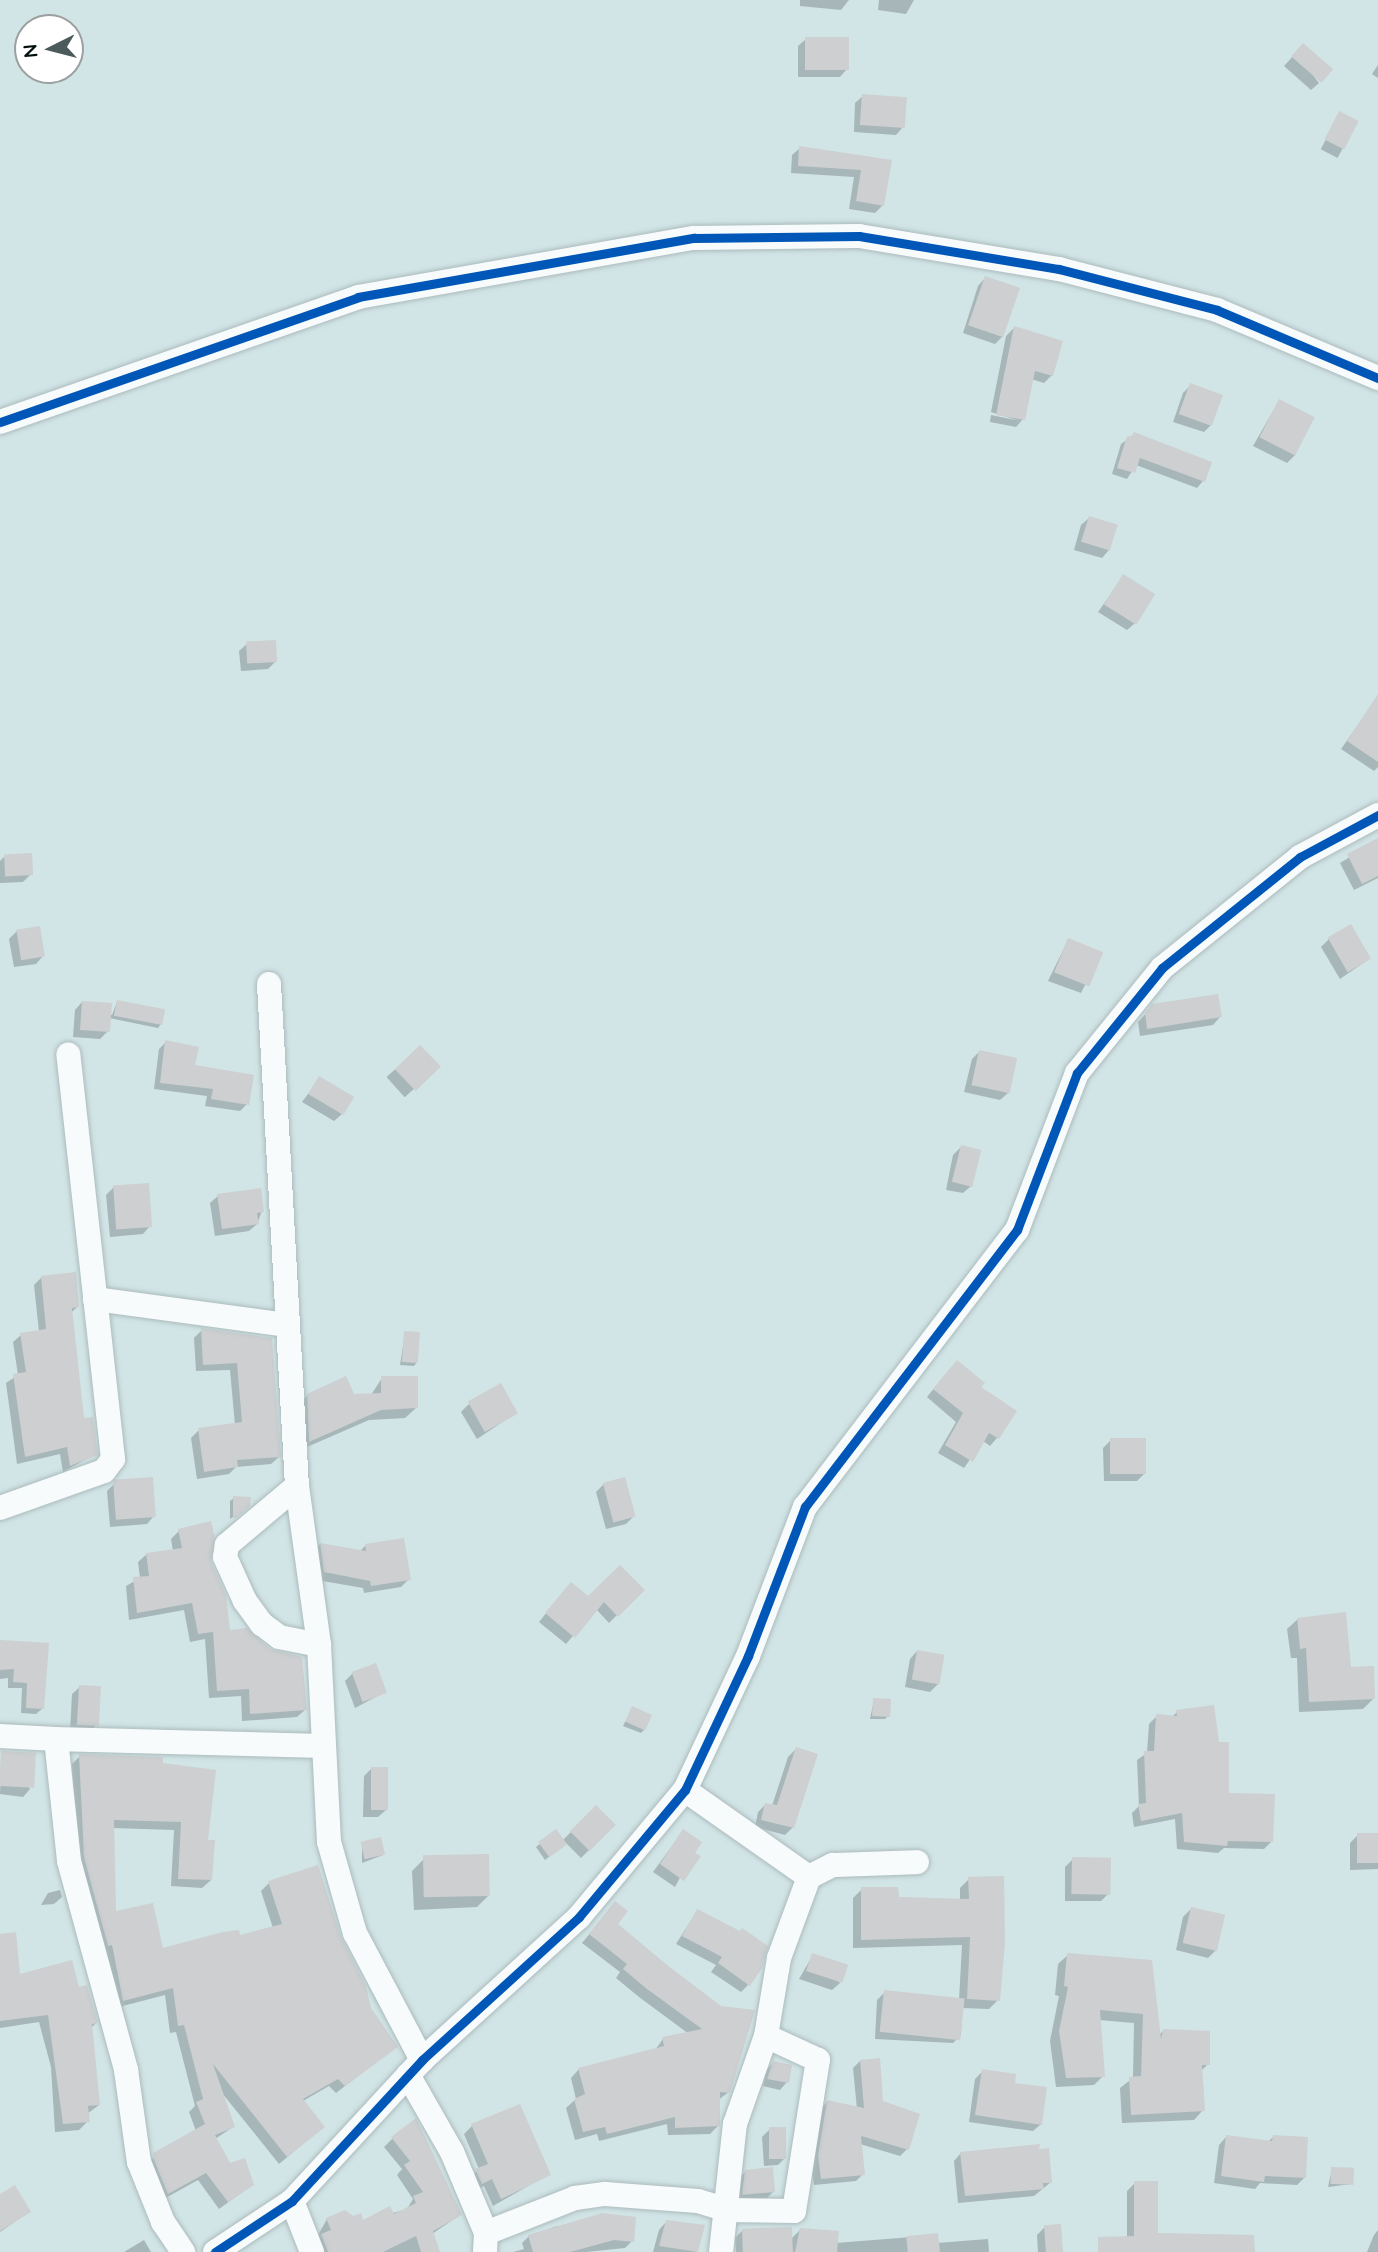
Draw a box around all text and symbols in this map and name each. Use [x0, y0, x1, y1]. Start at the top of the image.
north arrow [14, 14, 84, 84]
text: N [17, 43, 43, 59]

